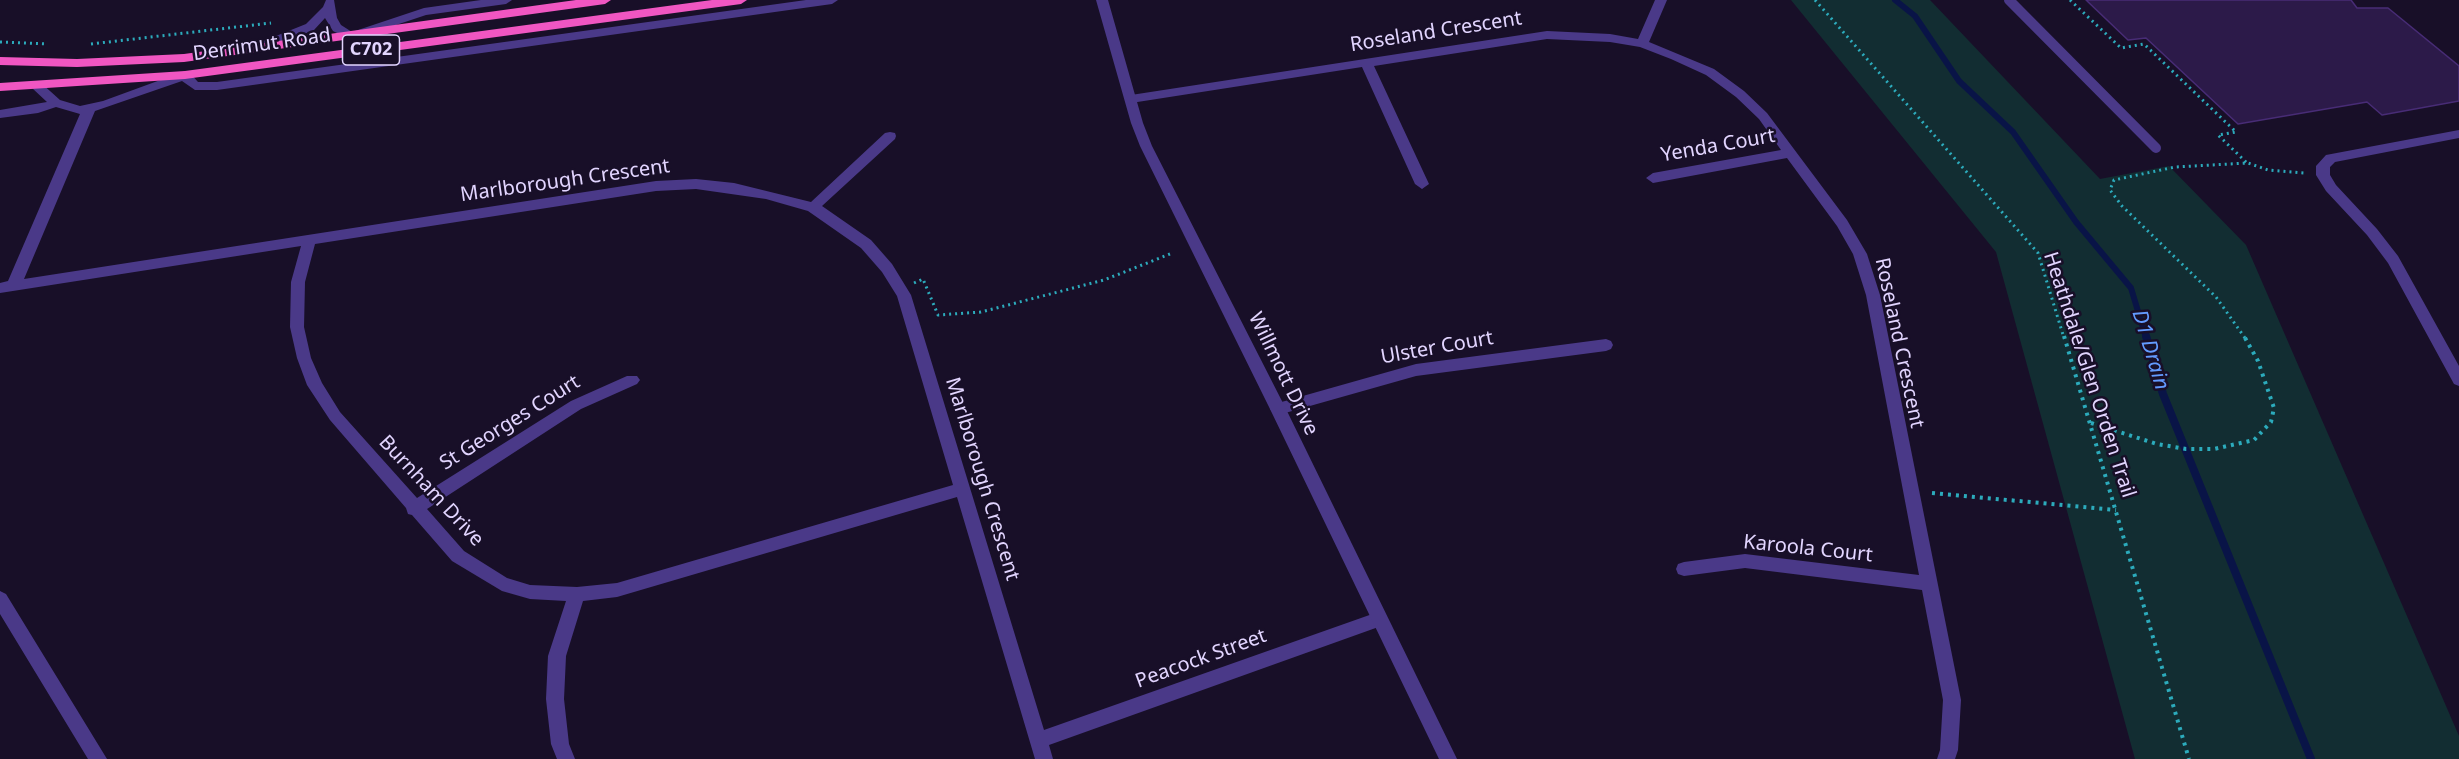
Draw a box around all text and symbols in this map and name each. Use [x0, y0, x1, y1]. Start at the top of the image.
street label: Roseland Crescent [1348, 7, 1524, 57]
street label: Derrimut Road [191, 23, 333, 67]
road number: C702 [342, 35, 400, 65]
street label: Yenda Court [1659, 124, 1777, 168]
street label: Marlborough Crescent [459, 154, 671, 208]
street label: Heathdale/Glen Orden Trail [2038, 249, 2140, 501]
street label: Roseland Crescent [1869, 256, 1929, 430]
water label: D1 Drain [2126, 307, 2174, 393]
street label: Willmott Drive [1243, 309, 1323, 439]
street label: Ulster Court [1379, 326, 1495, 370]
street label: St Georges Court [436, 370, 584, 476]
street label: Marlborough Crescent [940, 375, 1024, 583]
street label: Burnham Drive [373, 431, 489, 551]
street label: Karoola Court [1742, 530, 1874, 568]
street label: Peacock Street [1132, 624, 1270, 694]

